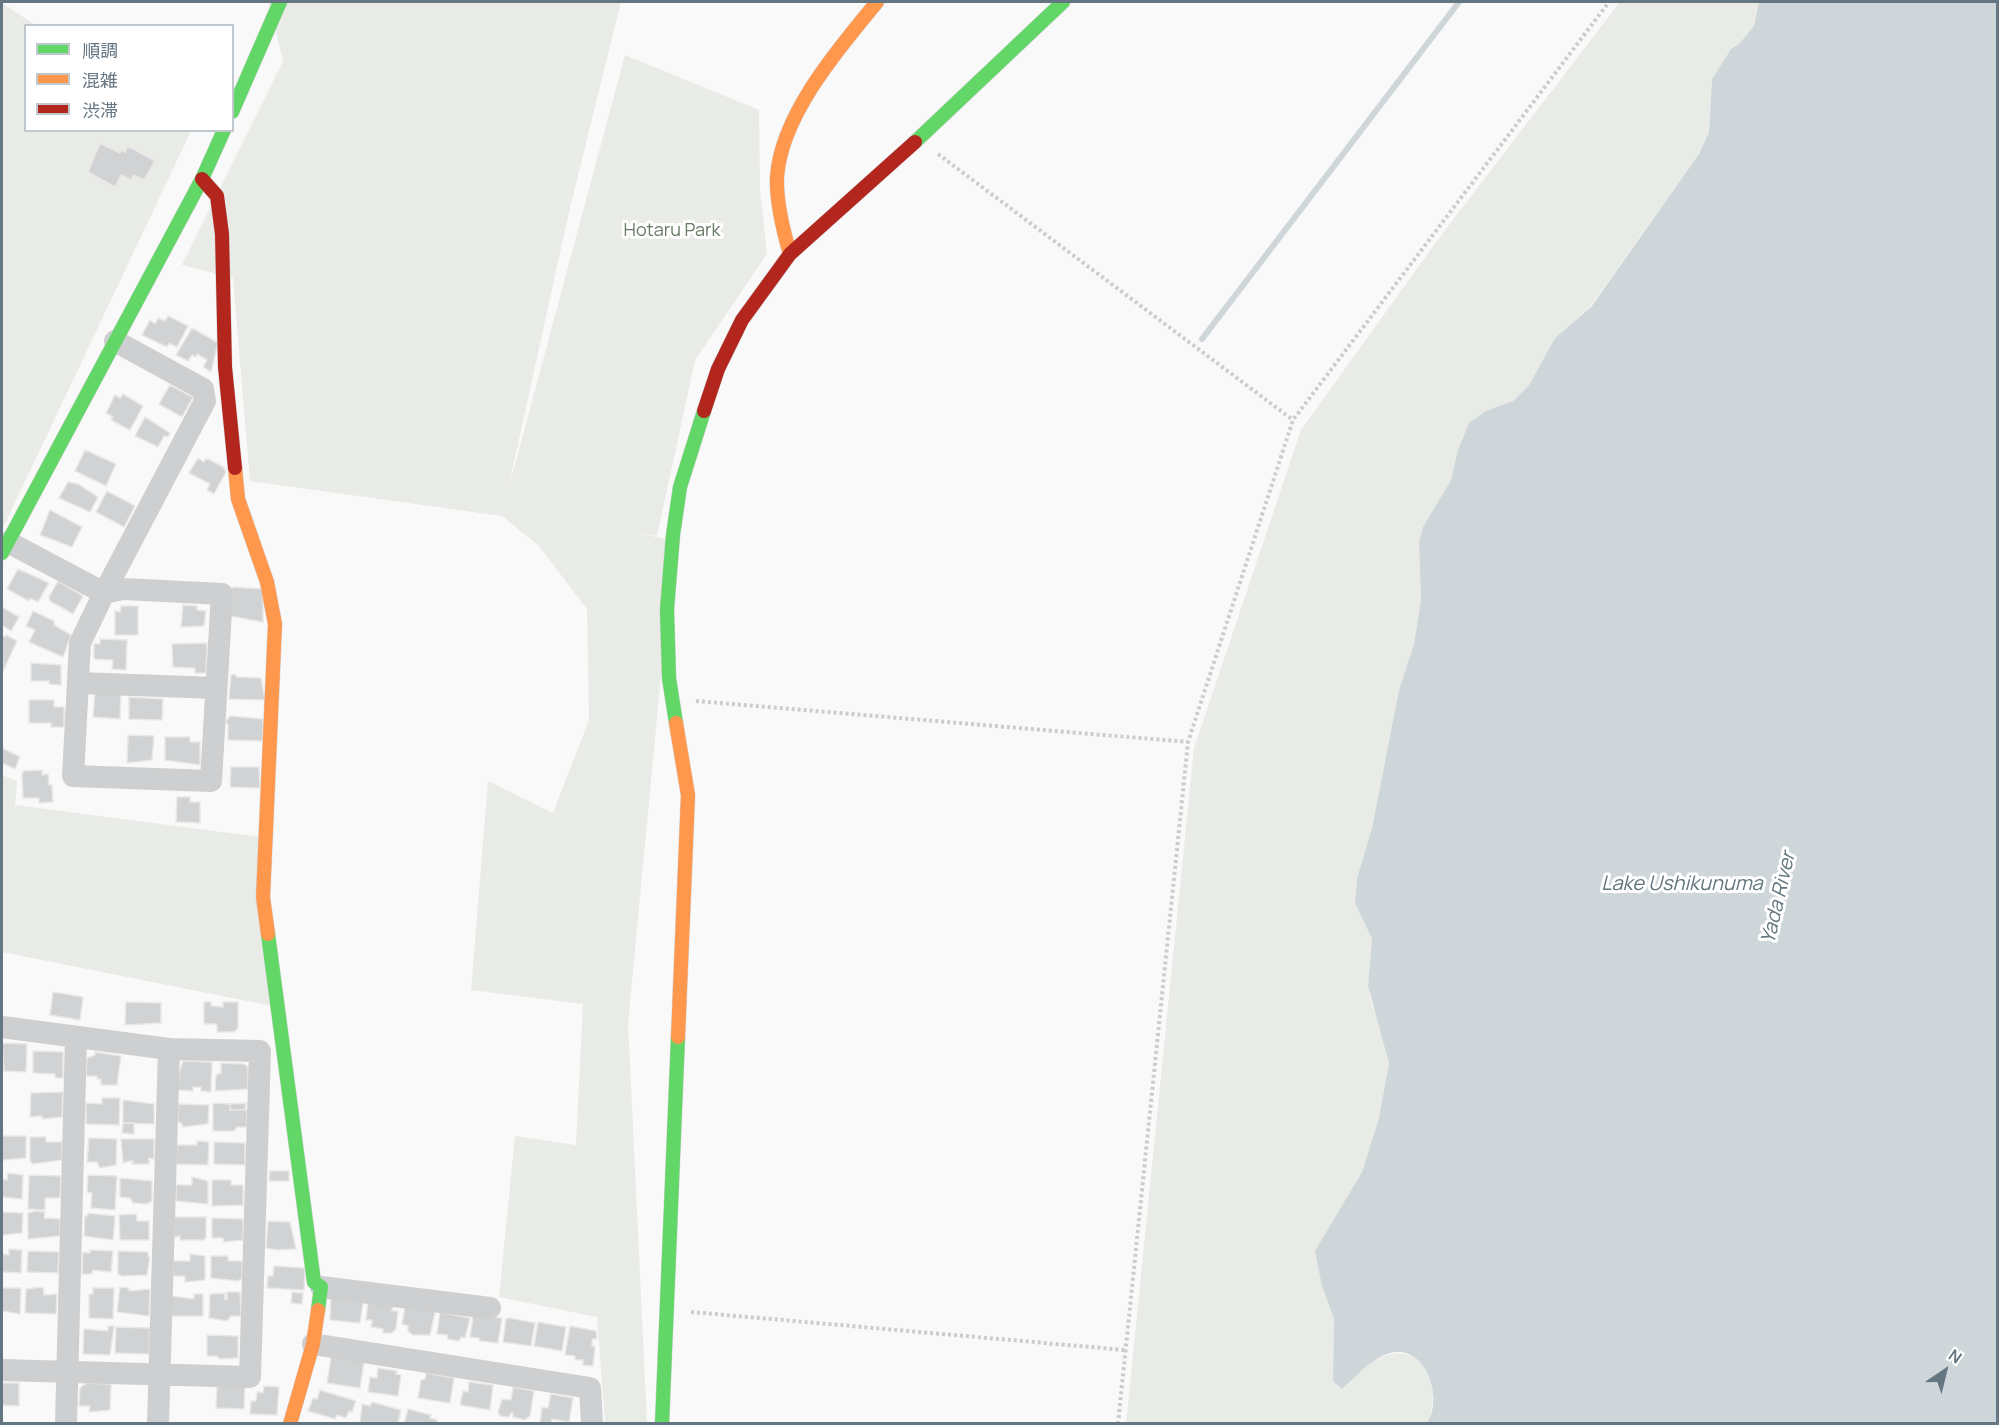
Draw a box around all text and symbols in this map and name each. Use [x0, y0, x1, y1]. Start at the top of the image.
legend [24, 24, 234, 132]
text: 順調 [82, 38, 118, 62]
text: 混雑 [82, 68, 118, 92]
text: 渋滞 [82, 98, 118, 122]
park label: Hotaru Park [624, 220, 720, 242]
water label: Yada River [1757, 850, 1801, 946]
water label: Lake Ushikunuma [1601, 872, 1763, 896]
north arrow [1915, 1341, 1975, 1401]
text: N [1944, 1344, 1966, 1369]

